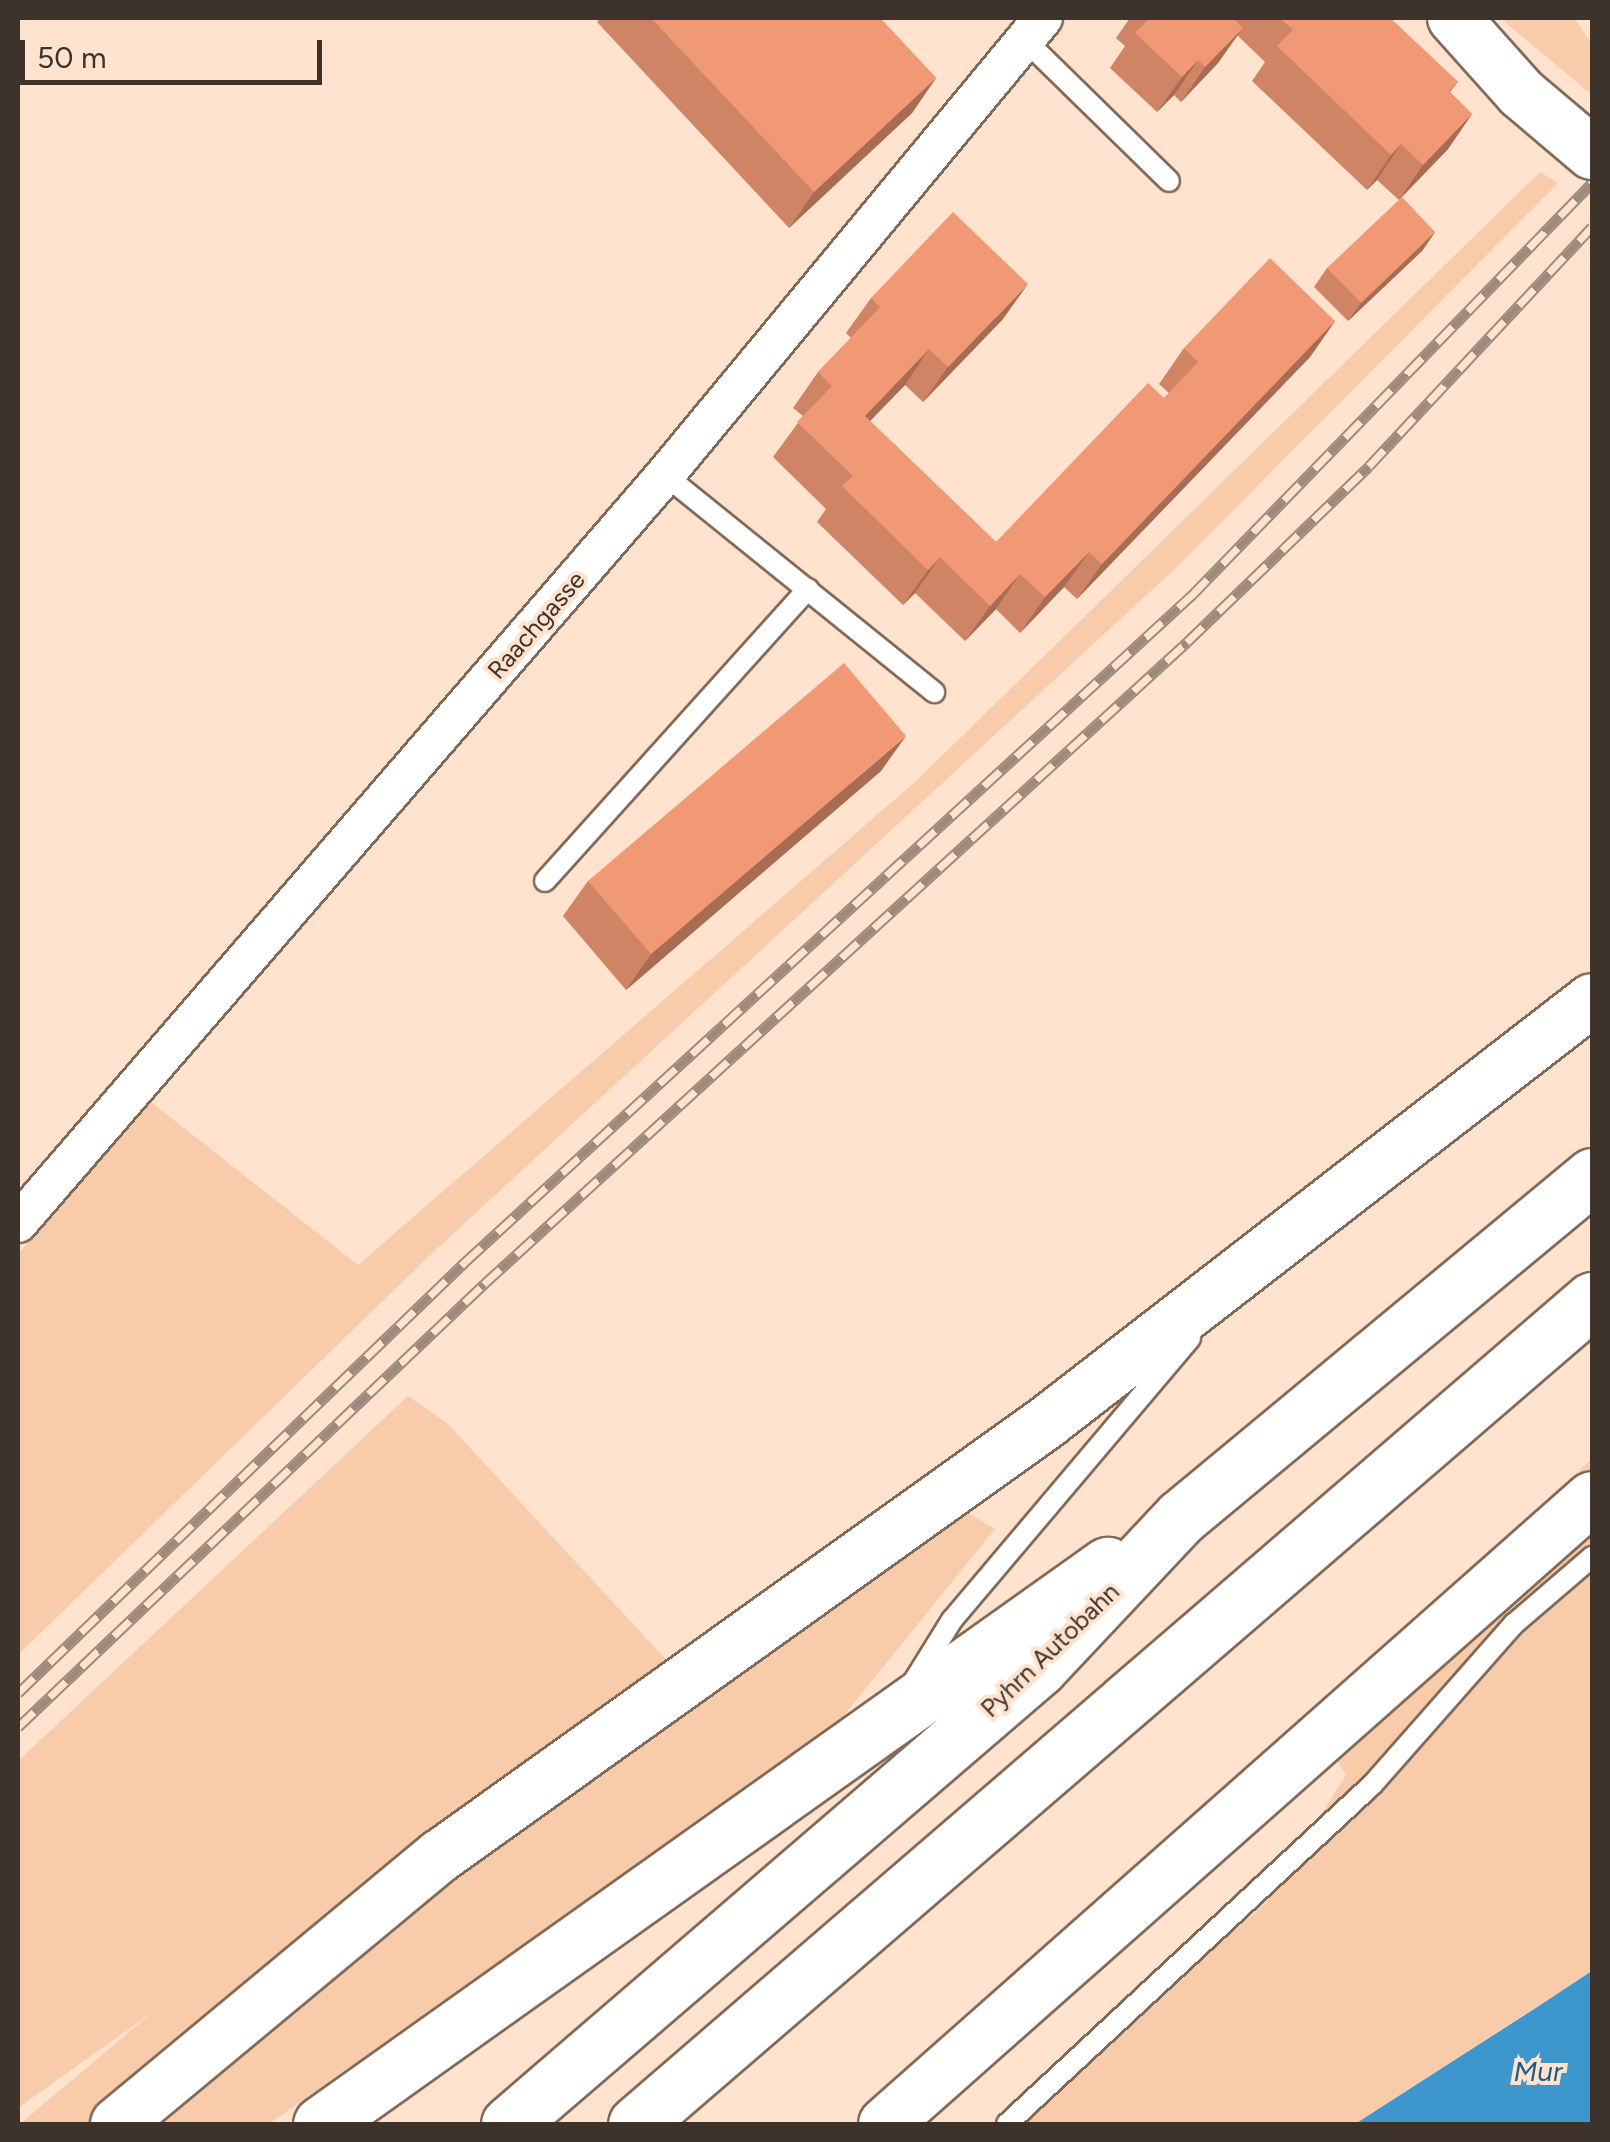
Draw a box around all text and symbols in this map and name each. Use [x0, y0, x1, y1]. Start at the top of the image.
scale bar [25, 20, 328, 82]
text: 50 m [37, 39, 106, 76]
street label: Raachgasse [481, 565, 591, 685]
street label: Pyhrn Autobahn [975, 1577, 1125, 1723]
water label: Mur [1514, 2054, 1562, 2088]

